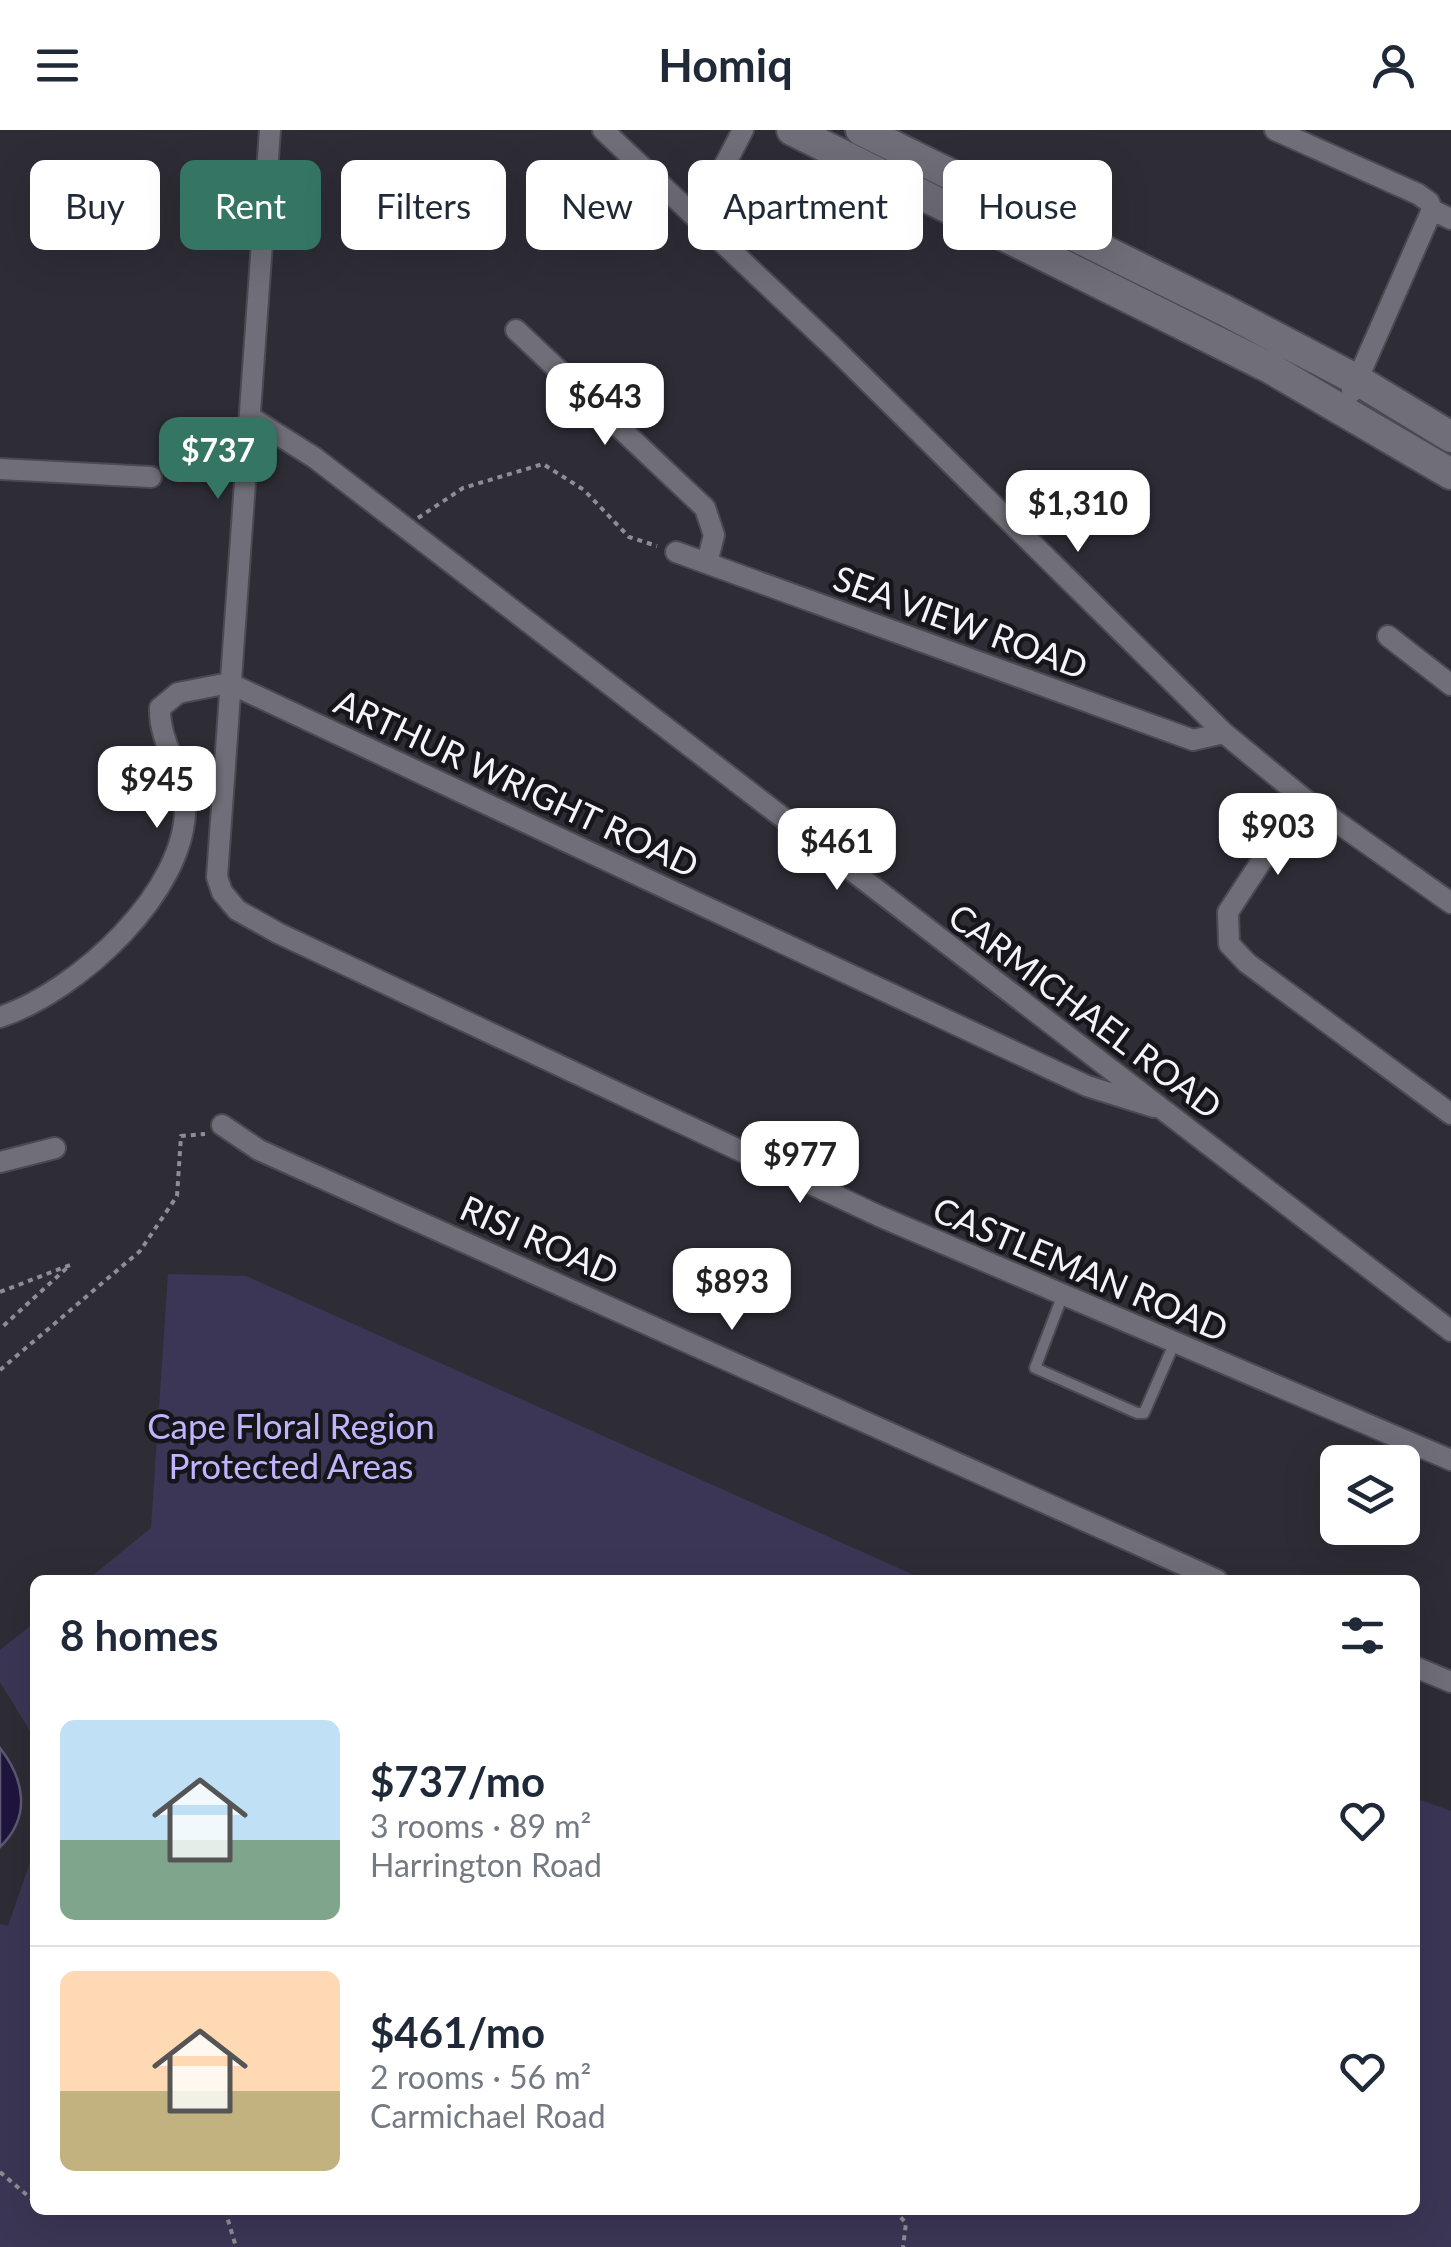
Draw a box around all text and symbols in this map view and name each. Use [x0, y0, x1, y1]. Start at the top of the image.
icon: menu [30, 38, 85, 93]
text: Homiq [658, 38, 793, 92]
icon: person [1366, 38, 1421, 93]
chip: Buy [30, 160, 160, 250]
chip: Rent [180, 160, 321, 250]
chip: Filters [341, 160, 506, 250]
chip: New [526, 160, 668, 250]
chip: Apartment [688, 160, 923, 250]
chip: House [943, 160, 1112, 250]
pin: $643 [546, 363, 664, 448]
text: $643 [568, 376, 642, 415]
pin: $737 [159, 417, 277, 502]
text: $737 [181, 430, 255, 469]
pin: $1,310 [997, 470, 1159, 555]
text: $1,310 [1028, 483, 1128, 522]
street label: SEA VIEW ROAD [828, 556, 1094, 686]
street label: ARTHUR WRIGHT ROAD [328, 679, 706, 885]
pin: $945 [98, 746, 216, 831]
text: $945 [120, 759, 194, 798]
pin: $903 [1219, 793, 1337, 878]
text: $903 [1241, 806, 1315, 845]
pin: $461 [778, 808, 896, 893]
text: $461 [800, 821, 874, 860]
street label: CARMICHAEL ROAD [941, 894, 1231, 1126]
pin: $977 [741, 1121, 859, 1206]
text: $977 [763, 1134, 837, 1173]
street label: RISI ROAD [454, 1185, 626, 1293]
street label: CASTLEMAN ROAD [927, 1187, 1235, 1349]
pin: $893 [673, 1248, 791, 1333]
text: $893 [695, 1261, 769, 1300]
park label: Cape Floral Region Protected Areas [147, 1404, 435, 1486]
map controls [1320, 1445, 1420, 1545]
button: layers [1320, 1445, 1420, 1545]
icon: filters [1335, 1608, 1390, 1663]
text: 8 homes [60, 1610, 218, 1660]
text: $737/mo [370, 1756, 545, 1806]
icon: home [140, 1760, 260, 1880]
icon: heart [1335, 1793, 1390, 1848]
text: 3 rooms · 89 m² [370, 1806, 591, 1845]
text: Harrington Road [370, 1845, 602, 1884]
text: $461/mo [370, 2007, 545, 2057]
icon: home [140, 2011, 260, 2131]
icon: heart [1335, 2044, 1390, 2099]
text: 2 rooms · 56 m² [370, 2057, 591, 2096]
text: Carmichael Road [370, 2096, 606, 2135]

